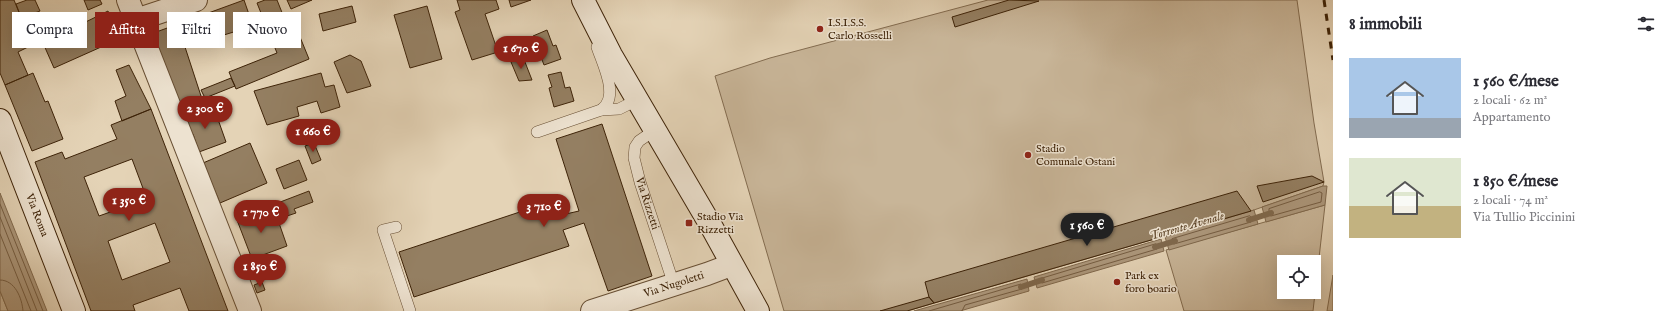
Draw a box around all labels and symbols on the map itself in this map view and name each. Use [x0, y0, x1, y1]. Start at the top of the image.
place label: I.S.I.S.S. Carlo Rosselli [828, 16, 892, 43]
marker: I.S.I.S.S. Carlo Rosselli [815, 24, 825, 34]
pin: 1 670 € [484, 36, 558, 70]
pin: 2 300 € [168, 96, 242, 130]
pin: 1 660 € [276, 119, 350, 153]
place label: Stadio Comunale Ostani [1036, 142, 1115, 169]
marker: Stadio Comunale Ostani [1023, 150, 1033, 160]
street label: Via Rizzetti [632, 175, 662, 232]
pin: 1 350 € [92, 188, 166, 222]
street label: Via Roma [22, 191, 52, 239]
pin: 3 710 € [507, 194, 581, 228]
pin: 1 770 € [224, 200, 298, 234]
water label: Torrente Avenale [1148, 208, 1226, 244]
place label: Stadio Via Rizzetti [697, 210, 743, 237]
pin: 1 560 € [1050, 213, 1124, 247]
marker: Stadio Via Rizzetti [684, 218, 694, 228]
pin: 1 850 € [223, 254, 297, 288]
street label: Via Nugoletti [641, 268, 706, 301]
place label: Park ex foro boario [1125, 269, 1177, 296]
marker: Park ex foro boario [1112, 277, 1122, 287]

